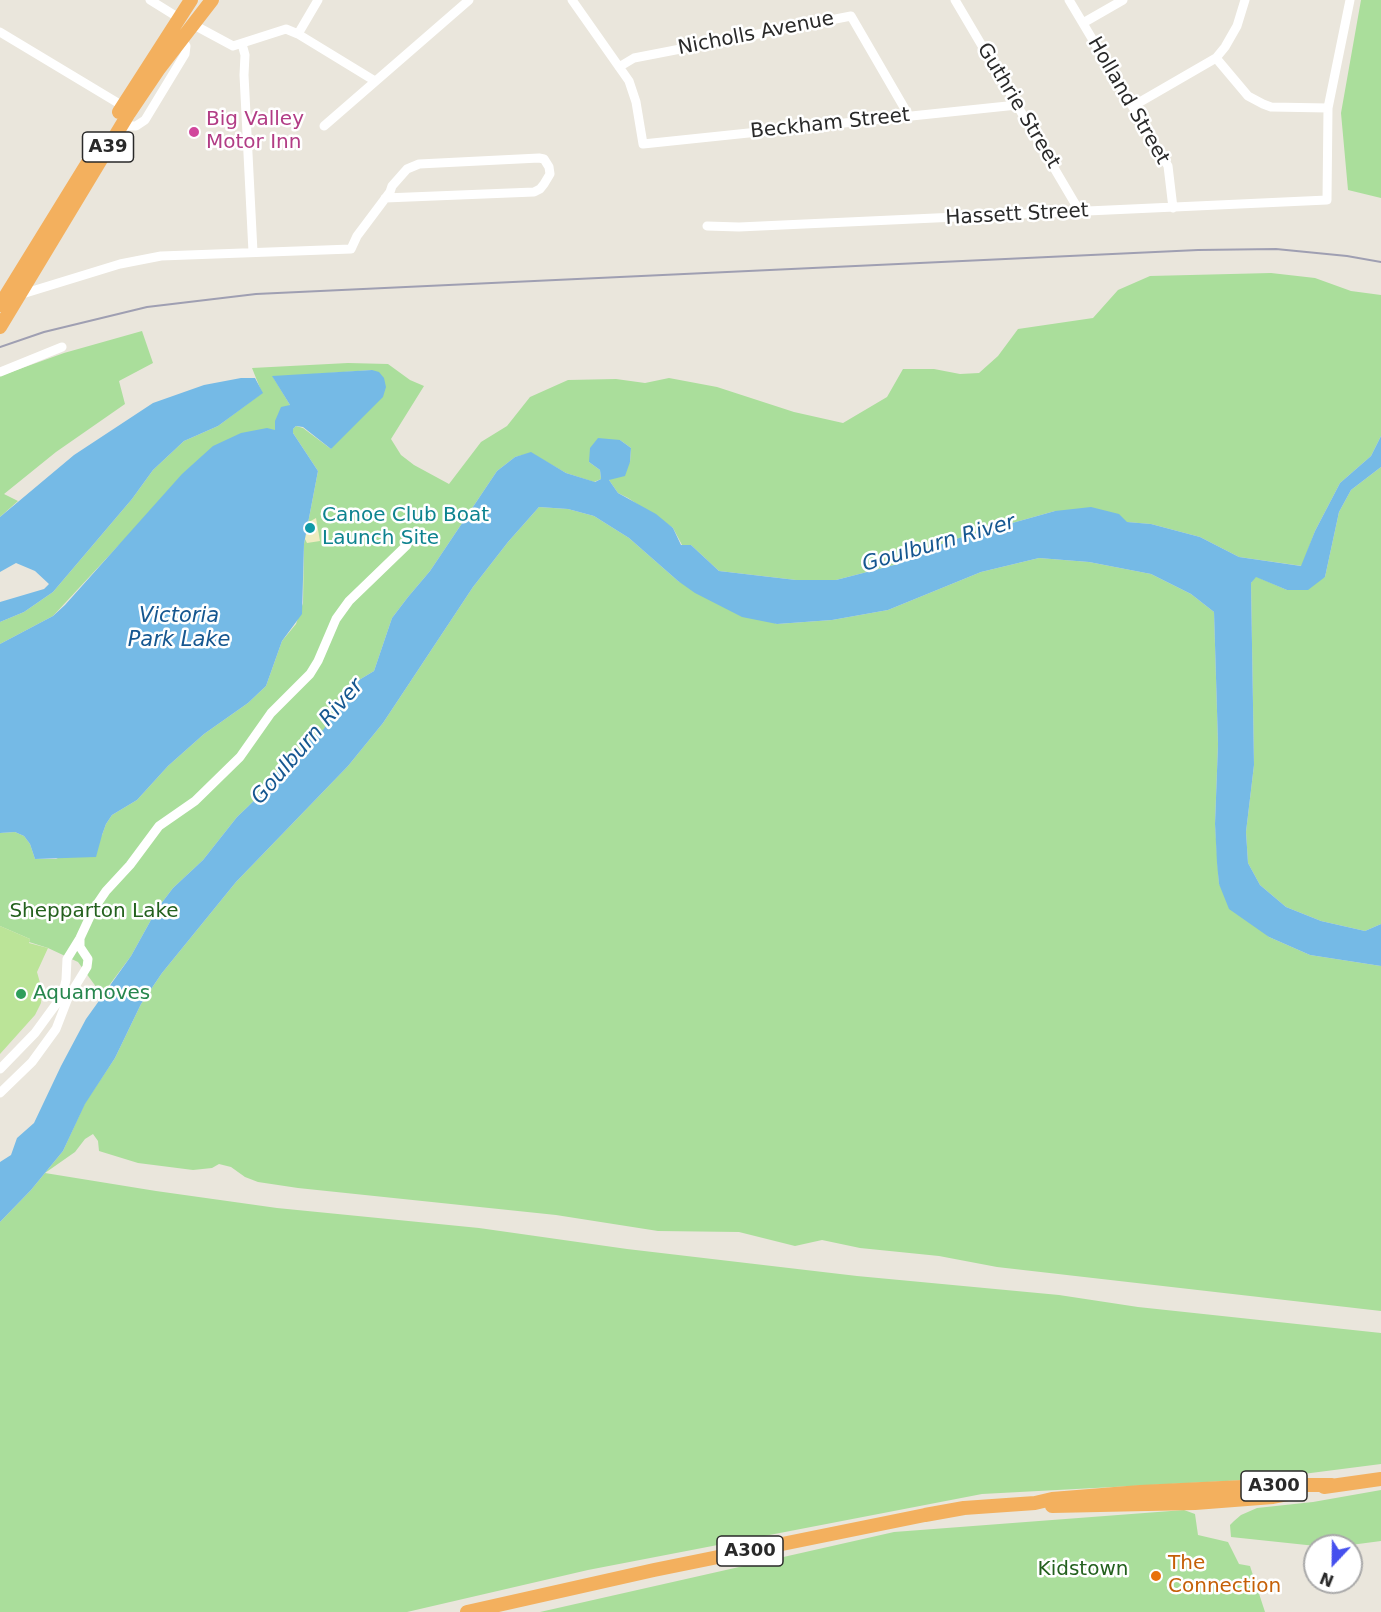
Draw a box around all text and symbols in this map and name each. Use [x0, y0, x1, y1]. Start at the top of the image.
street label: Nicholls Avenue [676, 7, 836, 61]
street label: Holland Street [1082, 33, 1174, 169]
street label: Guthrie Street [971, 39, 1065, 173]
street label: Beckham Street [749, 104, 911, 144]
place label: Big Valley Motor Inn [206, 108, 304, 155]
marker: Big Valley Motor Inn [187, 125, 201, 139]
road number: A39 [82, 132, 134, 162]
street label: Hassett Street [945, 199, 1089, 231]
place label: Canoe Club Boat Launch Site [322, 504, 489, 551]
water label: Goulburn River [860, 510, 1018, 578]
marker: Canoe Club Boat Launch Site [303, 521, 317, 535]
water label: Victoria Park Lake [128, 604, 230, 654]
water label: Goulburn River [247, 674, 369, 810]
park label: Shepparton Lake [9, 900, 179, 924]
place label: Aquamoves [33, 982, 150, 1006]
marker: Aquamoves [14, 987, 28, 1001]
road number: A300 [1241, 1471, 1307, 1501]
north arrow [1303, 1534, 1363, 1594]
road number: A300 [717, 1536, 783, 1566]
place label: The Connection [1168, 1552, 1281, 1599]
park label: Kidstown [1038, 1558, 1128, 1582]
text: N [1317, 1568, 1337, 1591]
marker: The Connection [1149, 1569, 1163, 1583]

